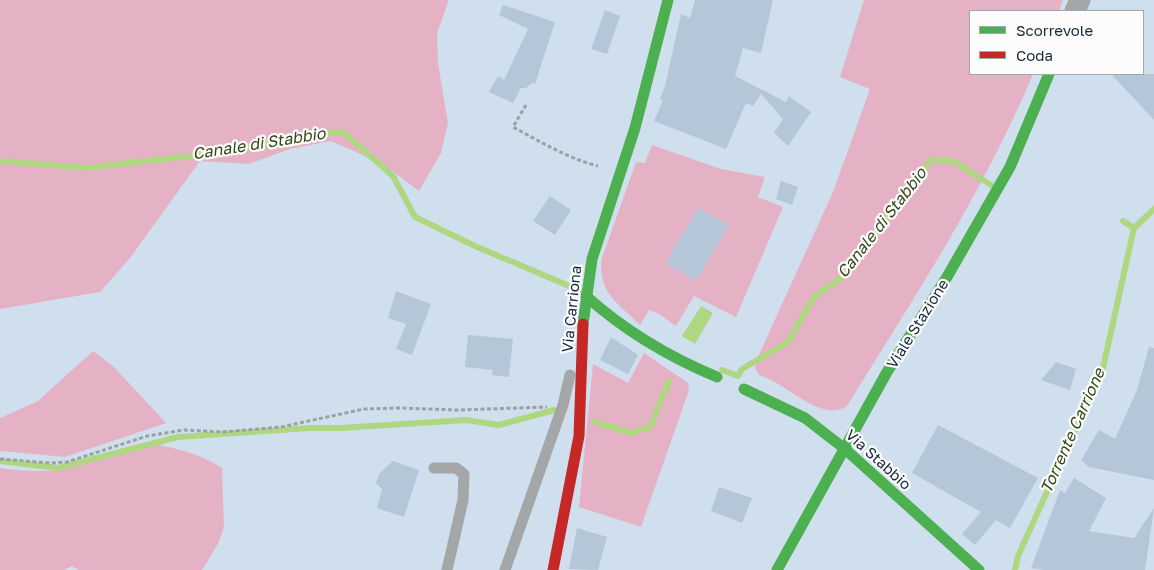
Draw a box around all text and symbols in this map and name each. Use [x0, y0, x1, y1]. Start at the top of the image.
legend [969, 10, 1144, 75]
text: Scorrevole [1016, 21, 1093, 39]
text: Coda [1016, 46, 1053, 64]
water label: Canale di Stabbio [191, 124, 327, 164]
water label: Canale di Stabbio [833, 164, 931, 282]
street label: Via Carriona [558, 265, 586, 353]
street label: Viale Stazione [883, 276, 953, 372]
water label: Torrente Carrione [1037, 366, 1109, 496]
street label: Via Stabbio [842, 426, 914, 494]

